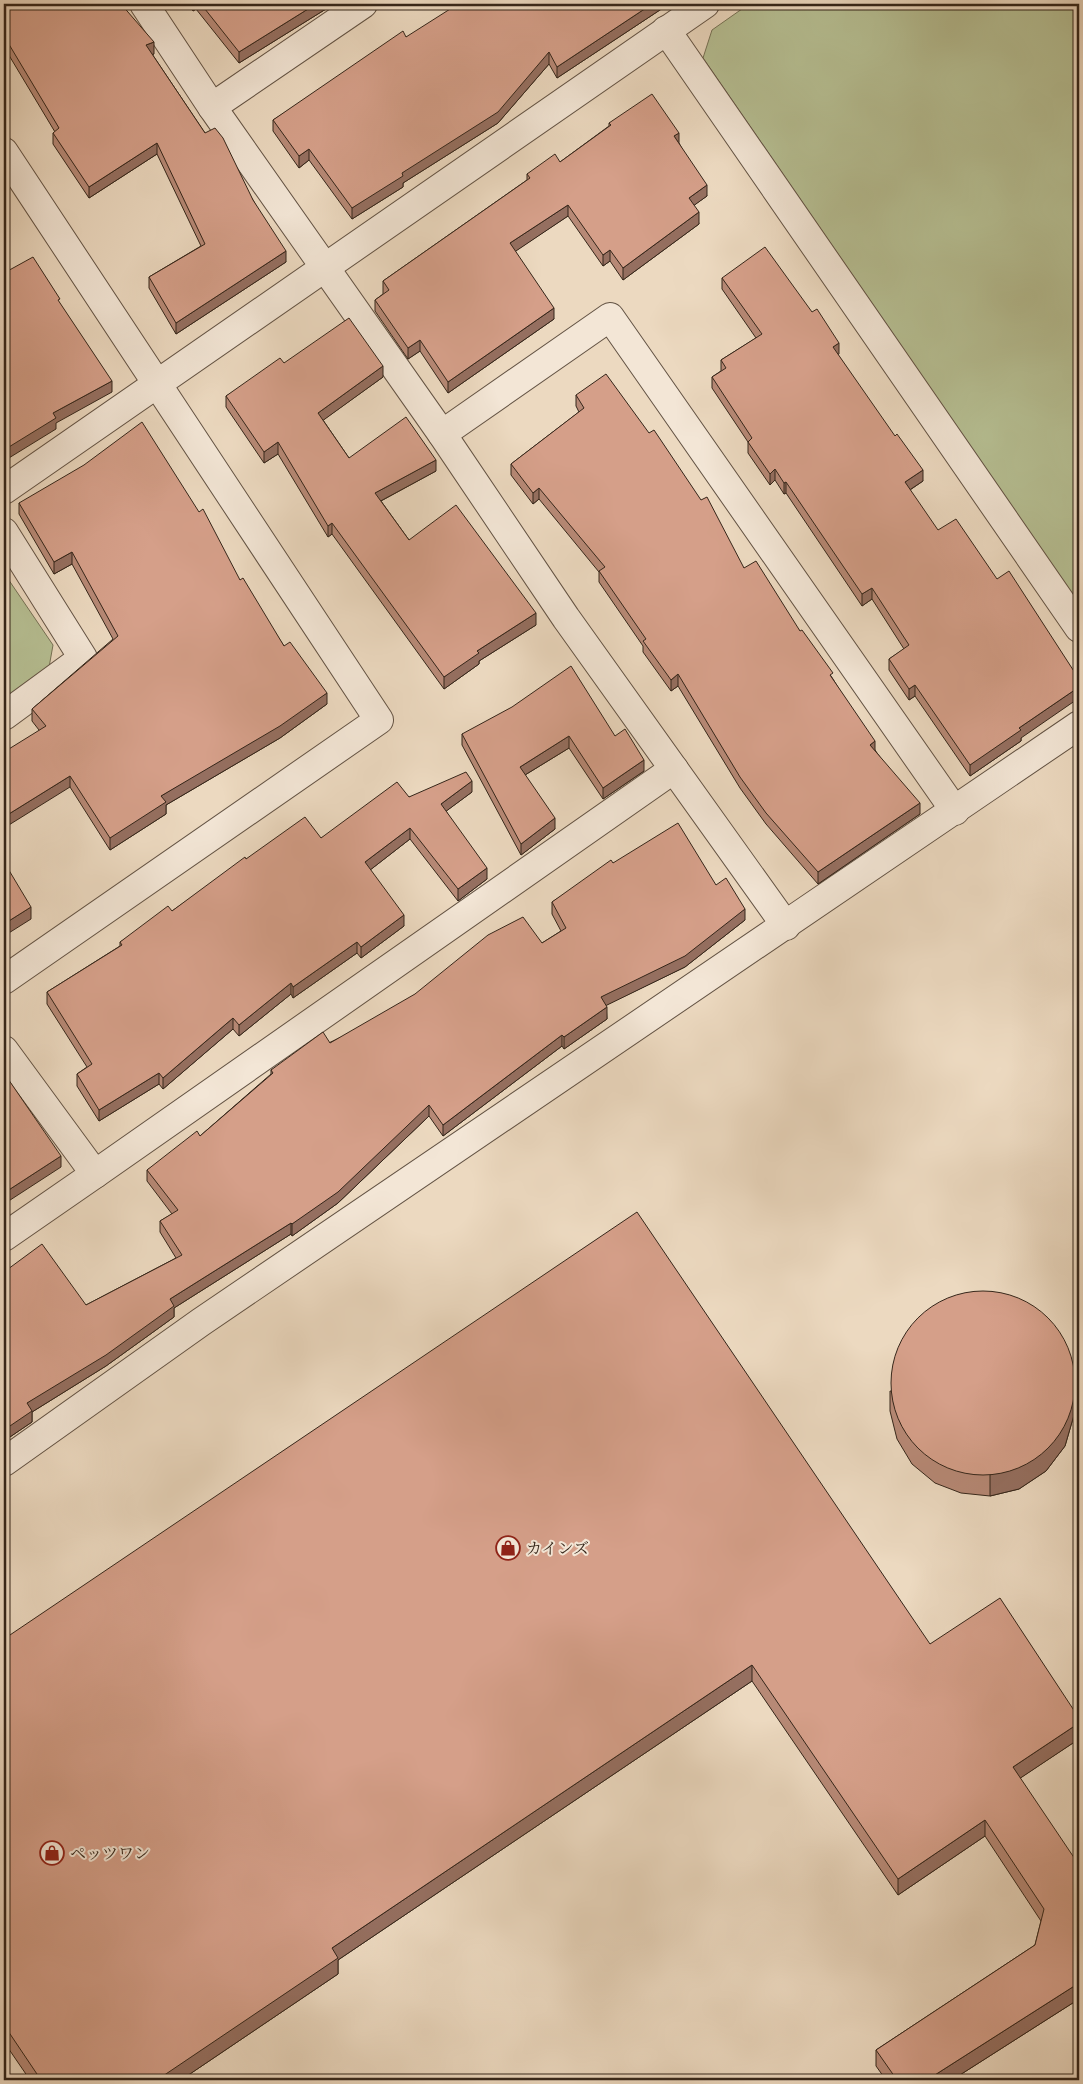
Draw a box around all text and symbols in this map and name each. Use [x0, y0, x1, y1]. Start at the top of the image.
shop icon: カインズ [495, 1535, 521, 1561]
place label: カインズ [526, 1539, 589, 1558]
shop icon: ペッツワン [39, 1840, 65, 1866]
place label: ペッツワン [70, 1844, 150, 1863]

